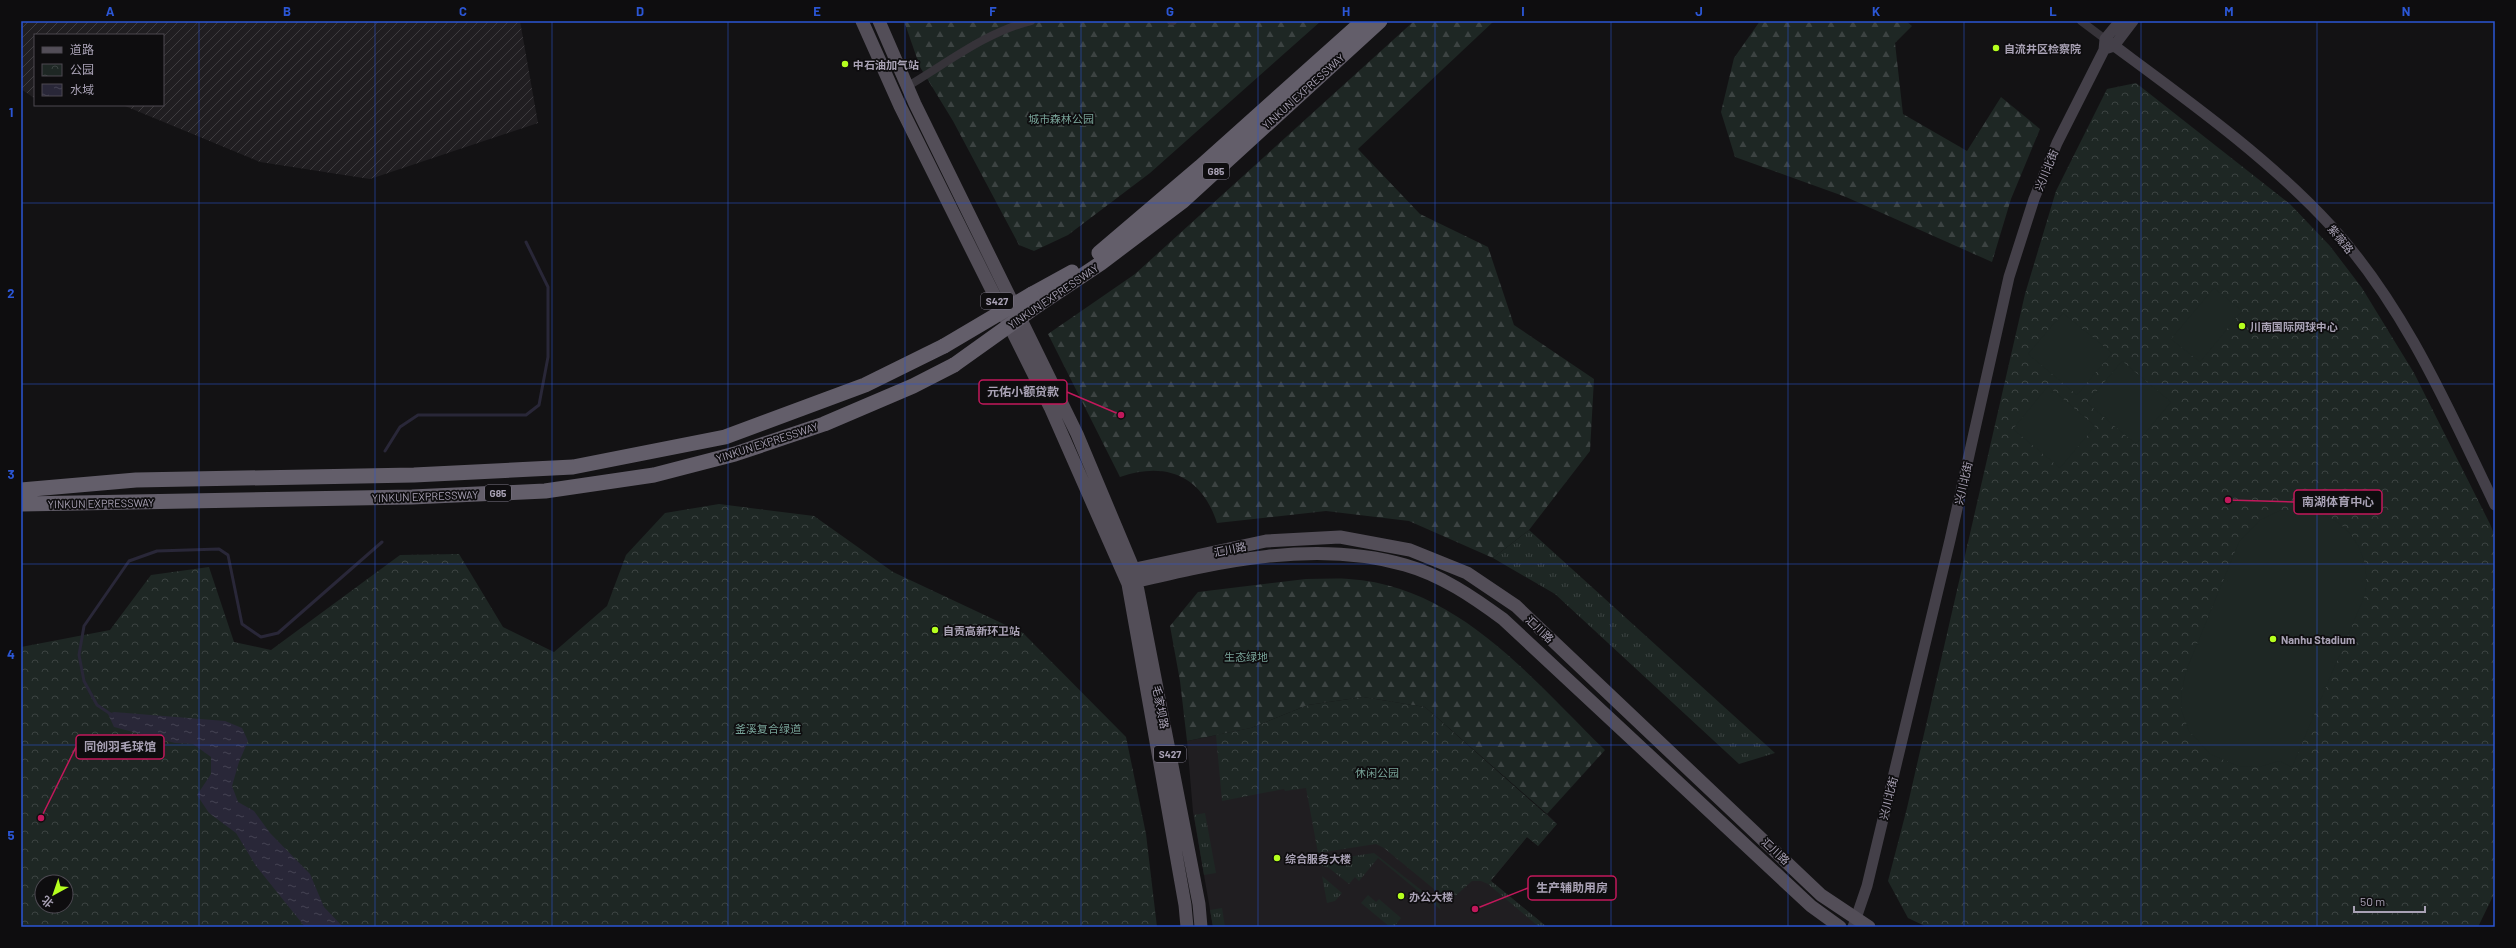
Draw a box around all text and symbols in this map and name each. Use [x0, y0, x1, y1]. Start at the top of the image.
text: A [106, 3, 115, 19]
text: B [283, 3, 291, 19]
text: C [459, 3, 467, 19]
text: D [636, 3, 644, 19]
text: E [813, 3, 821, 19]
text: F [989, 3, 997, 19]
text: G [1166, 3, 1174, 19]
text: H [1342, 3, 1350, 19]
text: I [1521, 3, 1525, 19]
text: J [1695, 3, 1703, 19]
text: K [1872, 3, 1880, 19]
text: L [2049, 3, 2057, 19]
text: M [2224, 3, 2234, 19]
text: N [2402, 3, 2410, 19]
legend [34, 34, 164, 106]
text: 道路 [70, 42, 94, 56]
place label: 自流井区检察院 [2004, 42, 2081, 55]
marker: 自流井区检察院 [1991, 43, 2001, 53]
street label: YINKUN EXPRESSWAY [1259, 51, 1347, 131]
place label: 中石油加气站 [853, 58, 919, 71]
marker: 中石油加气站 [840, 59, 850, 69]
text: 公园 [70, 62, 94, 76]
text: 水域 [70, 82, 94, 96]
text: 1 [9, 104, 13, 120]
park label: 城市森林公园 [1028, 112, 1094, 125]
street label: 兴川北街 [2032, 147, 2060, 193]
road number: G85 [1203, 163, 1229, 179]
street label: 紫薇路 [2326, 222, 2356, 256]
street label: YINKUN EXPRESSWAY [1005, 261, 1101, 331]
text: 2 [7, 285, 15, 301]
road number: S427 [981, 293, 1013, 309]
place label: 川南国际网球中心 [2250, 320, 2338, 333]
marker: 川南国际网球中心 [2237, 321, 2247, 331]
callout: 元佑小额贷款 [979, 380, 1067, 404]
text: 元佑小额贷款 [987, 384, 1059, 398]
street label: YINKUN EXPRESSWAY [714, 419, 820, 465]
street label: 兴川北街 [1952, 460, 1974, 506]
text: 3 [7, 466, 15, 482]
road number: G85 [485, 485, 511, 501]
street label: YINKUN EXPRESSWAY [372, 488, 478, 504]
callout: 南湖体育中心 [2294, 490, 2382, 514]
text: 南湖体育中心 [2302, 494, 2374, 508]
street label: YINKUN EXPRESSWAY [48, 496, 154, 510]
street label: 汇川路 [1213, 539, 1247, 559]
street label: 汇川路 [1523, 613, 1557, 645]
place label: 自贡高新环卫站 [943, 624, 1020, 637]
marker: 自贡高新环卫站 [930, 625, 940, 635]
place label: Nanhu Stadium [2281, 633, 2355, 646]
marker: Nanhu Stadium [2268, 634, 2278, 644]
text: 4 [7, 646, 15, 662]
park label: 生态绿地 [1224, 650, 1268, 663]
street label: 毛家坝路 [1150, 684, 1172, 730]
park label: 釜溪复合绿道 [735, 722, 801, 735]
callout: 同创羽毛球馆 [76, 735, 164, 759]
text: 同创羽毛球馆 [84, 739, 156, 753]
road number: S427 [1154, 746, 1186, 762]
park label: 休闲公园 [1355, 766, 1399, 779]
street label: 兴川北街 [1876, 775, 1900, 821]
text: 5 [7, 827, 15, 843]
street label: 汇川路 [1759, 835, 1793, 867]
place label: 综合服务大楼 [1285, 852, 1351, 865]
marker: 综合服务大楼 [1272, 853, 1282, 863]
north arrow [34, 874, 74, 914]
callout: 生产辅助用房 [1528, 876, 1616, 900]
text: 生产辅助用房 [1536, 880, 1608, 894]
scale bar [2354, 888, 2425, 914]
place label: 办公大楼 [1409, 890, 1453, 903]
marker: 办公大楼 [1396, 891, 1406, 901]
text: 北 [39, 894, 56, 911]
text: 50 m [2360, 894, 2385, 908]

